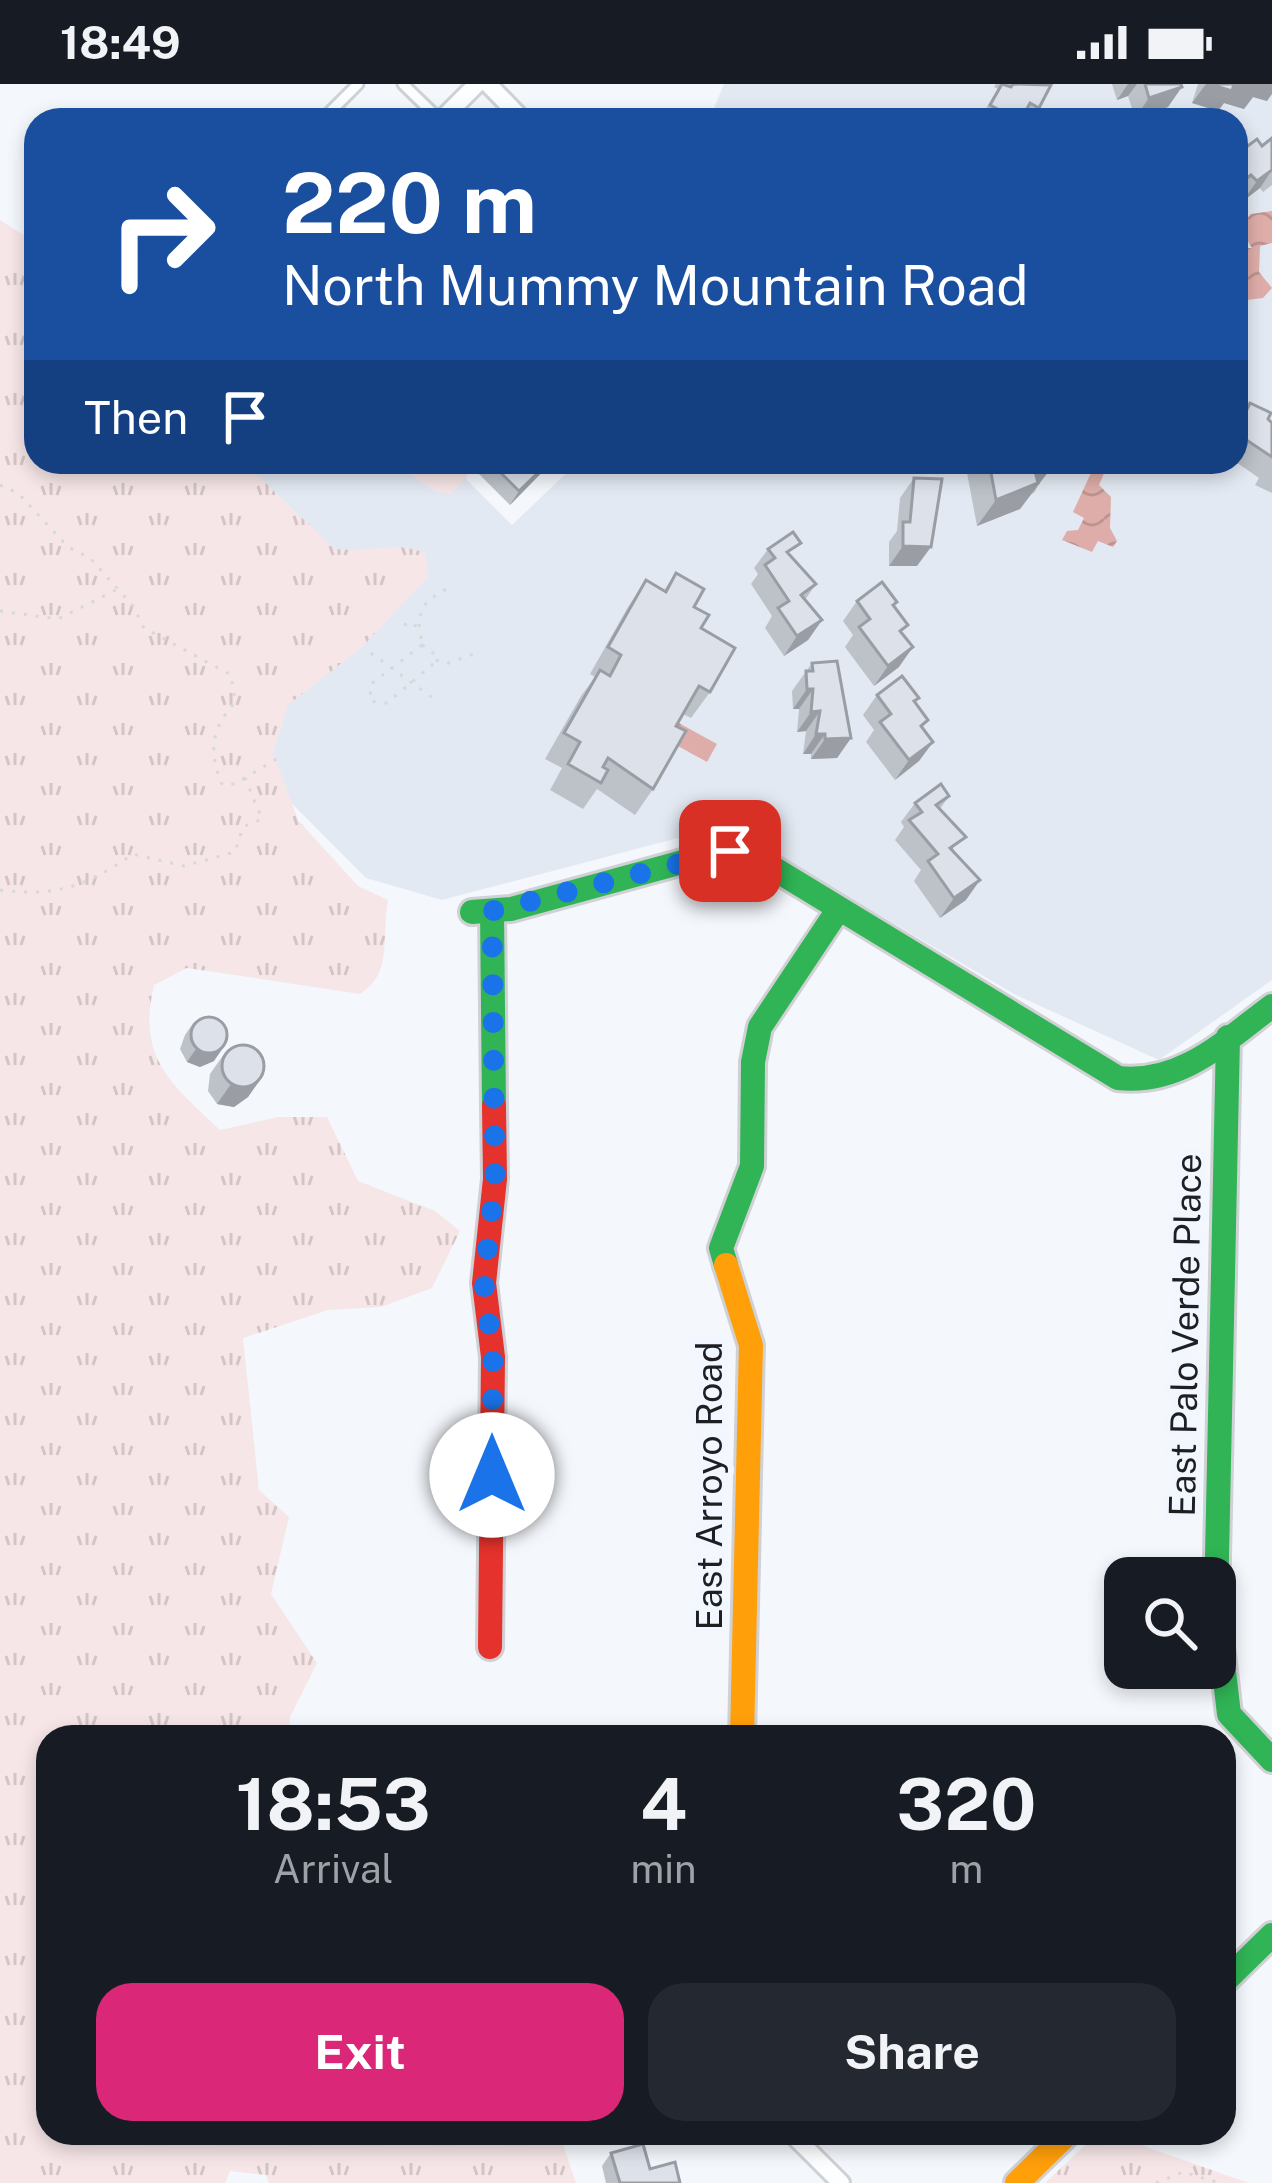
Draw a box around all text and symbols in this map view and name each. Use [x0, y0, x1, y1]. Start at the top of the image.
text: 18:49 [60, 16, 181, 69]
text: 220 m [282, 153, 537, 252]
icon: right [84, 156, 240, 312]
text: North Mummy Mountain Road [282, 254, 1028, 317]
icon: arrive [212, 384, 278, 450]
text: Then [84, 391, 188, 444]
pin [679, 800, 781, 902]
icon: arrive [697, 818, 763, 884]
street label: East Palo Verde Place [1161, 1153, 1209, 1517]
street label: East Arroyo Road [688, 1342, 730, 1630]
position arrow [429, 1412, 555, 1538]
map controls [1104, 1557, 1236, 1689]
button: search [1104, 1557, 1236, 1689]
text: 18:53 [236, 1762, 431, 1846]
text: 4 [640, 1762, 687, 1846]
text: 320 [896, 1762, 1036, 1846]
text: Arrival [273, 1846, 393, 1892]
text: min [630, 1846, 697, 1892]
text: m [949, 1846, 983, 1892]
button: Exit [96, 1983, 624, 2121]
button: Share [648, 1983, 1176, 2121]

